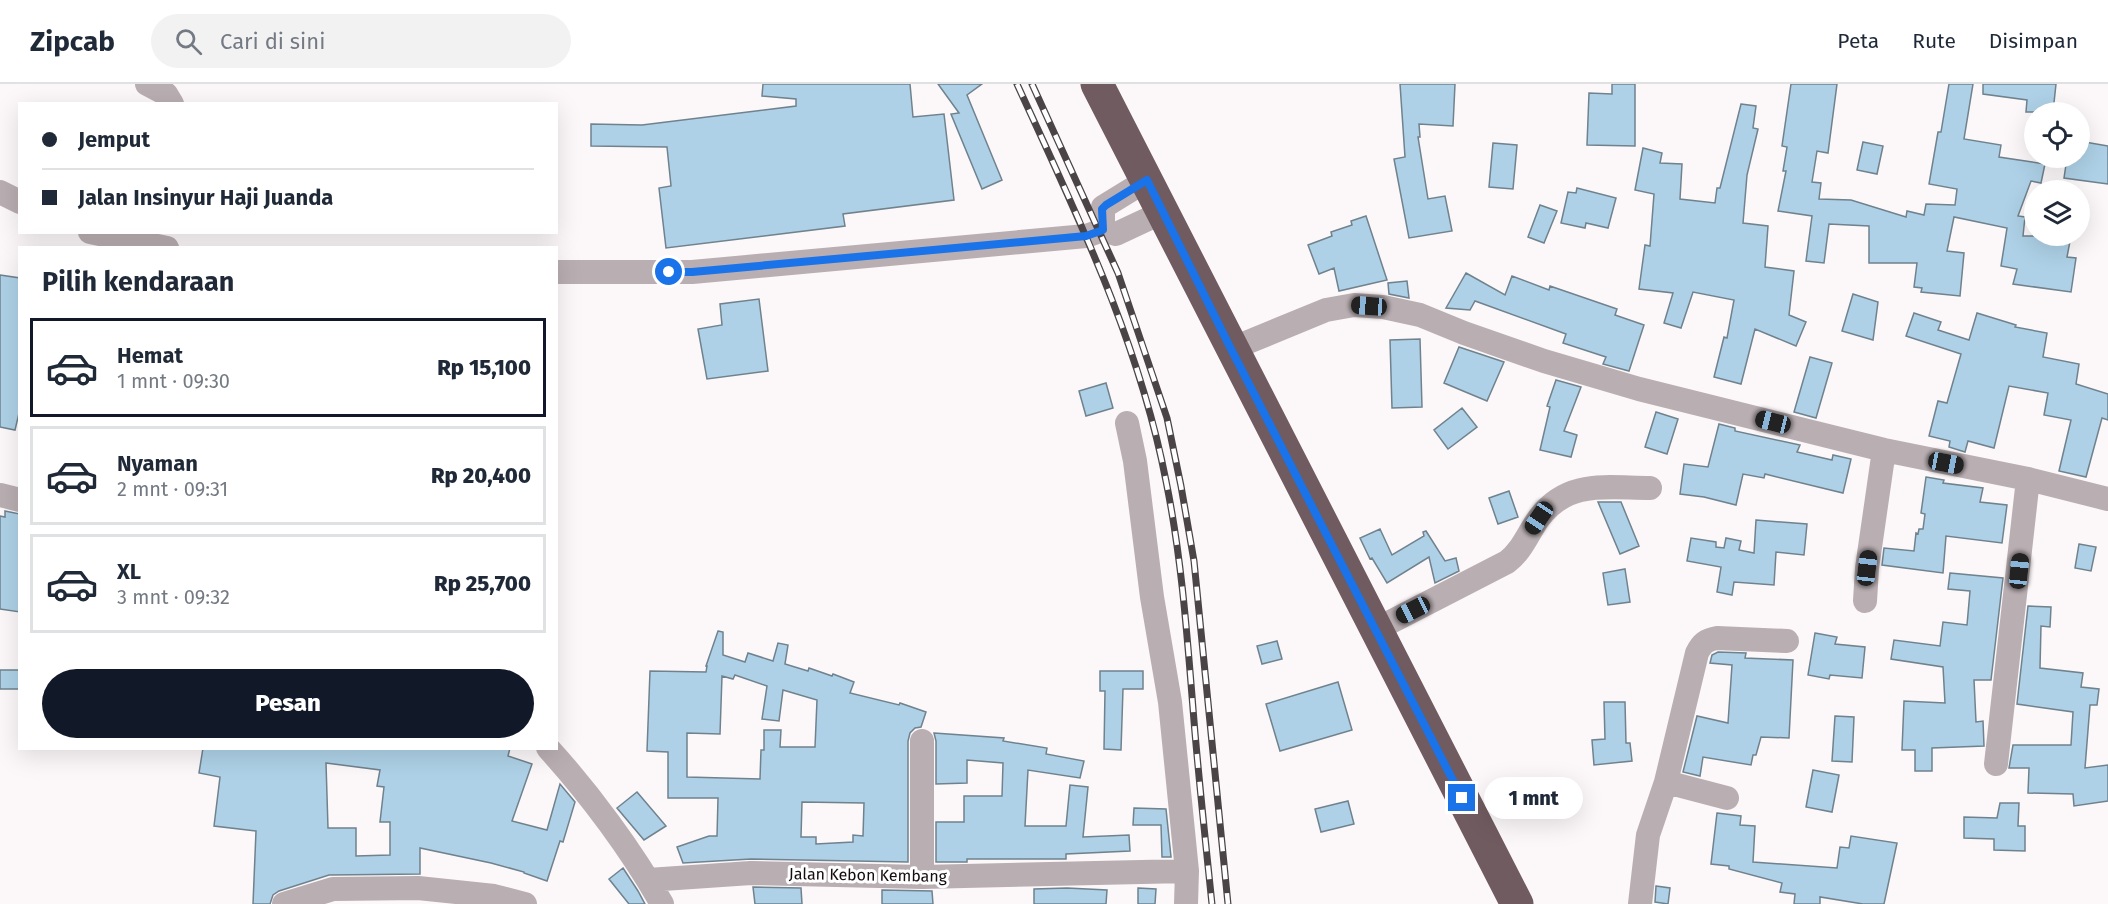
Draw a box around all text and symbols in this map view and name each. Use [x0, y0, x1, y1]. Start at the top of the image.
search box [151, 14, 571, 68]
text: Zipcab [30, 25, 115, 58]
icon: search [172, 25, 205, 58]
text: Cari di sini [220, 28, 325, 55]
text: Peta [1837, 28, 1879, 54]
text: Rute [1912, 28, 1956, 54]
text: Disimpan [1989, 28, 2078, 54]
map controls [2024, 102, 2090, 246]
button: locate [2024, 102, 2090, 168]
text: Jemput [78, 126, 150, 153]
button: layers [2024, 180, 2090, 246]
text: Jalan Insinyur Haji Juanda [78, 184, 333, 211]
route start [655, 258, 682, 285]
text: Pilih kendaraan [42, 266, 234, 298]
car [1350, 296, 1388, 316]
icon: car [45, 341, 99, 395]
text: Hemat [117, 342, 183, 369]
text: Rp 15,100 [437, 354, 531, 381]
text: 1 mnt · 09:30 [117, 369, 230, 393]
car [1753, 409, 1793, 435]
icon: car [45, 449, 99, 503]
text: Nyaman [117, 450, 198, 477]
car [1927, 451, 1965, 475]
text: Rp 20,400 [431, 462, 531, 489]
text: 2 mnt · 09:31 [117, 477, 228, 501]
car [1521, 498, 1557, 538]
car [1856, 549, 1878, 587]
car [2008, 552, 2030, 590]
icon: car [45, 557, 99, 611]
text: XL [117, 558, 141, 585]
text: Rp 25,700 [434, 570, 531, 597]
text: 3 mnt · 09:32 [117, 585, 230, 609]
car [1393, 594, 1433, 626]
button: Pesan [42, 669, 534, 738]
callout: 1 mnt [1483, 777, 1582, 819]
route end [1448, 784, 1475, 811]
text: 1 mnt [1508, 786, 1559, 810]
street label: Jalan Kebon Kembang [789, 864, 948, 886]

